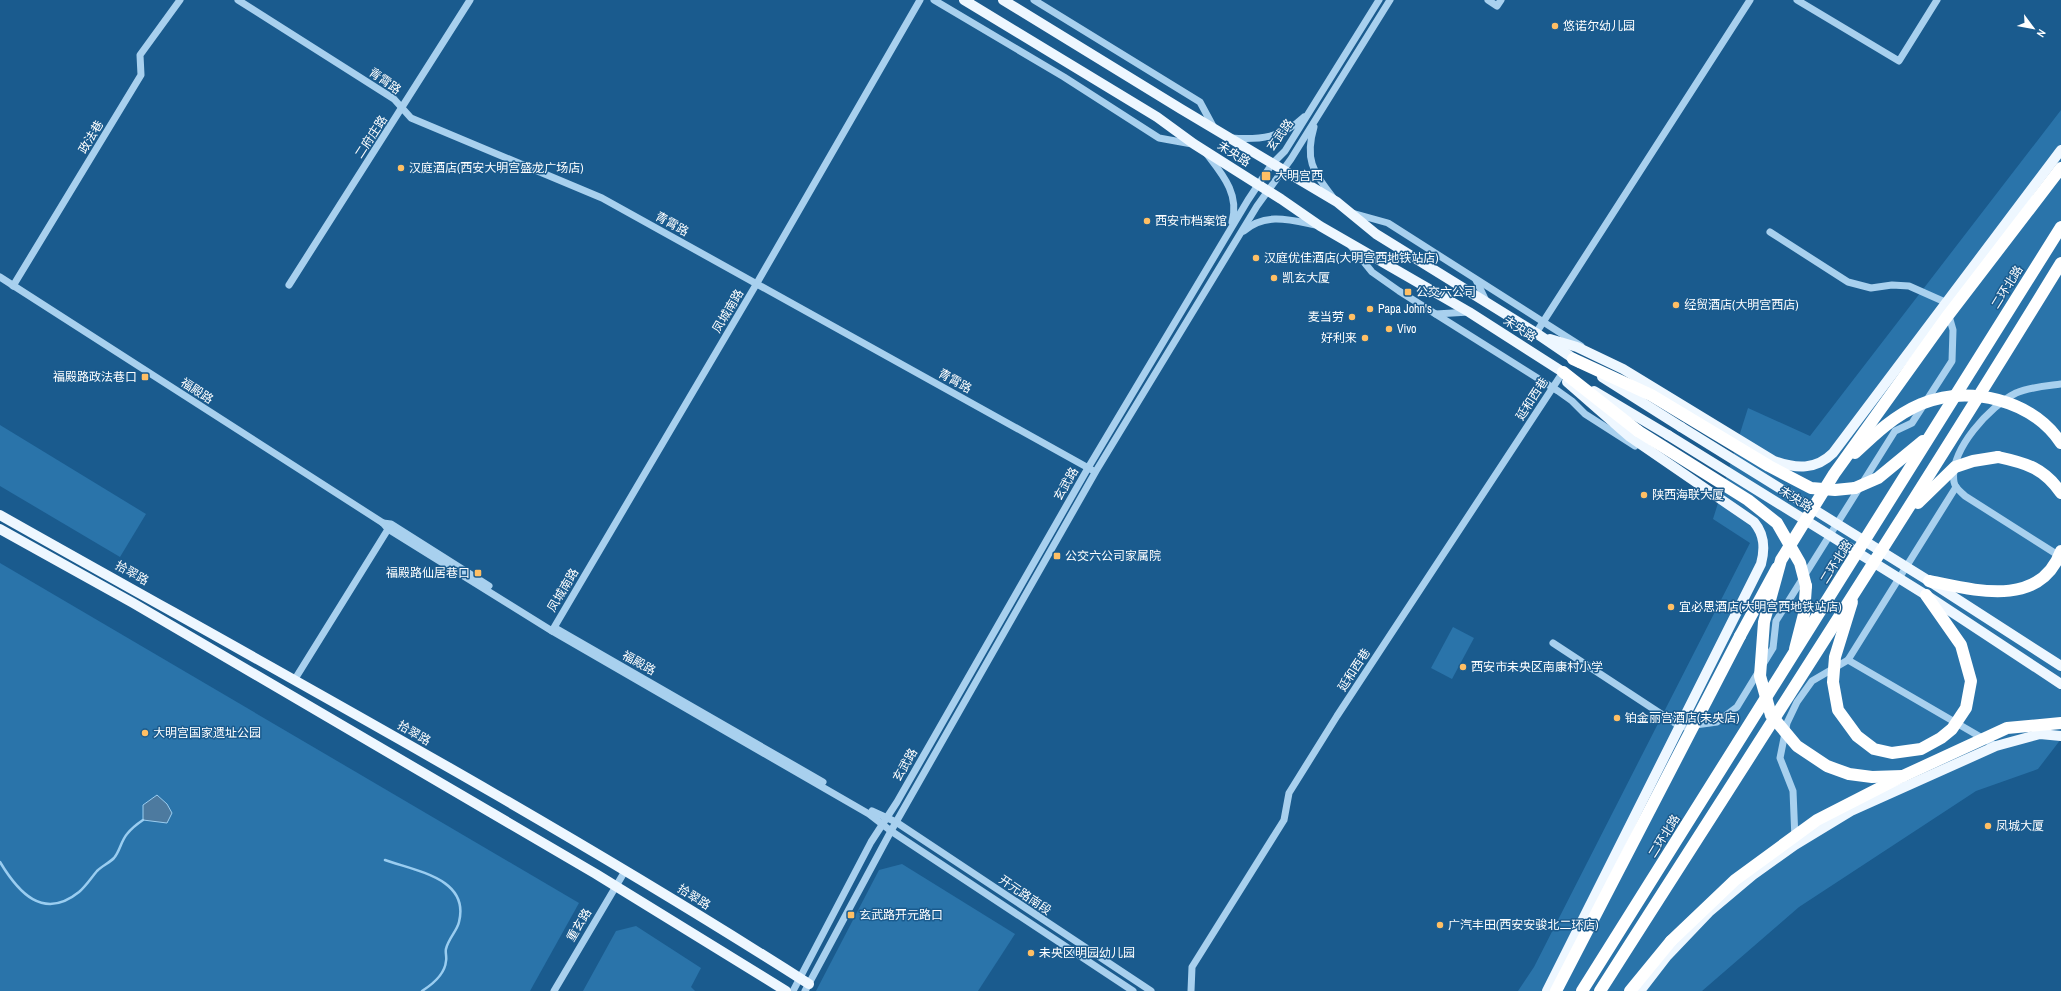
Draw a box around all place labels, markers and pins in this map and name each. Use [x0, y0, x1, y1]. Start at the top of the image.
place label: 悠诺尔幼儿园 [1563, 18, 1635, 34]
marker: 悠诺尔幼儿园 [1550, 21, 1560, 31]
place label: 汉庭酒店(西安大明宫盛龙广场店) [409, 160, 584, 176]
marker: 汉庭酒店(西安大明宫盛龙广场店) [396, 163, 406, 173]
place label: 大明宫西 [1275, 168, 1323, 184]
marker: 大明宫西 [1260, 170, 1272, 182]
place label: 西安市档案馆 [1155, 213, 1227, 229]
marker: 西安市档案馆 [1142, 216, 1152, 226]
place label: 汉庭优佳酒店(大明宫西地铁站店) [1264, 250, 1439, 266]
marker: 汉庭优佳酒店(大明宫西地铁站店) [1251, 253, 1261, 263]
place label: 凯玄大厦 [1282, 270, 1330, 286]
marker: 凯玄大厦 [1269, 273, 1279, 283]
place label: 公交六公司 [1416, 284, 1476, 300]
marker: 公交六公司 [1403, 287, 1413, 297]
place label: 经贸酒店(大明宫西店) [1684, 297, 1799, 313]
marker: 经贸酒店(大明宫西店) [1671, 300, 1681, 310]
place label: Papa John's [1378, 301, 1432, 317]
marker: Papa John's [1365, 304, 1375, 314]
place label: 麦当劳 [1308, 309, 1344, 325]
marker: 麦当劳 [1347, 312, 1357, 322]
place label: Vivo [1397, 321, 1417, 337]
marker: Vivo [1384, 324, 1394, 334]
place label: 好利来 [1321, 330, 1357, 346]
marker: 好利来 [1360, 333, 1370, 343]
place label: 福殿路政法巷口 [53, 369, 137, 385]
marker: 福殿路政法巷口 [140, 372, 150, 382]
place label: 陕西海联大厦 [1652, 487, 1724, 503]
marker: 陕西海联大厦 [1639, 490, 1649, 500]
place label: 公交六公司家属院 [1065, 548, 1161, 564]
marker: 公交六公司家属院 [1052, 551, 1062, 561]
place label: 福殿路仙居巷口 [386, 565, 470, 581]
marker: 福殿路仙居巷口 [473, 568, 483, 578]
place label: 宜必思酒店(大明宫西地铁站店) [1679, 599, 1842, 615]
marker: 宜必思酒店(大明宫西地铁站店) [1666, 602, 1676, 612]
place label: 西安市未央区南康村小学 [1471, 659, 1603, 675]
marker: 西安市未央区南康村小学 [1458, 662, 1468, 672]
place label: 铂金丽宫酒店(未央店) [1625, 710, 1740, 726]
marker: 铂金丽宫酒店(未央店) [1612, 713, 1622, 723]
place label: 大明宫国家遗址公园 [153, 725, 261, 741]
marker: 大明宫国家遗址公园 [140, 728, 150, 738]
place label: 凤城大厦 [1996, 818, 2044, 834]
marker: 凤城大厦 [1983, 821, 1993, 831]
place label: 玄武路开元路口 [859, 907, 943, 923]
marker: 玄武路开元路口 [846, 910, 856, 920]
place label: 广汽丰田(西安安骏北二环店) [1448, 917, 1599, 933]
marker: 广汽丰田(西安安骏北二环店) [1435, 920, 1445, 930]
place label: 未央区明园幼儿园 [1039, 945, 1135, 961]
marker: 未央区明园幼儿园 [1026, 948, 1036, 958]

